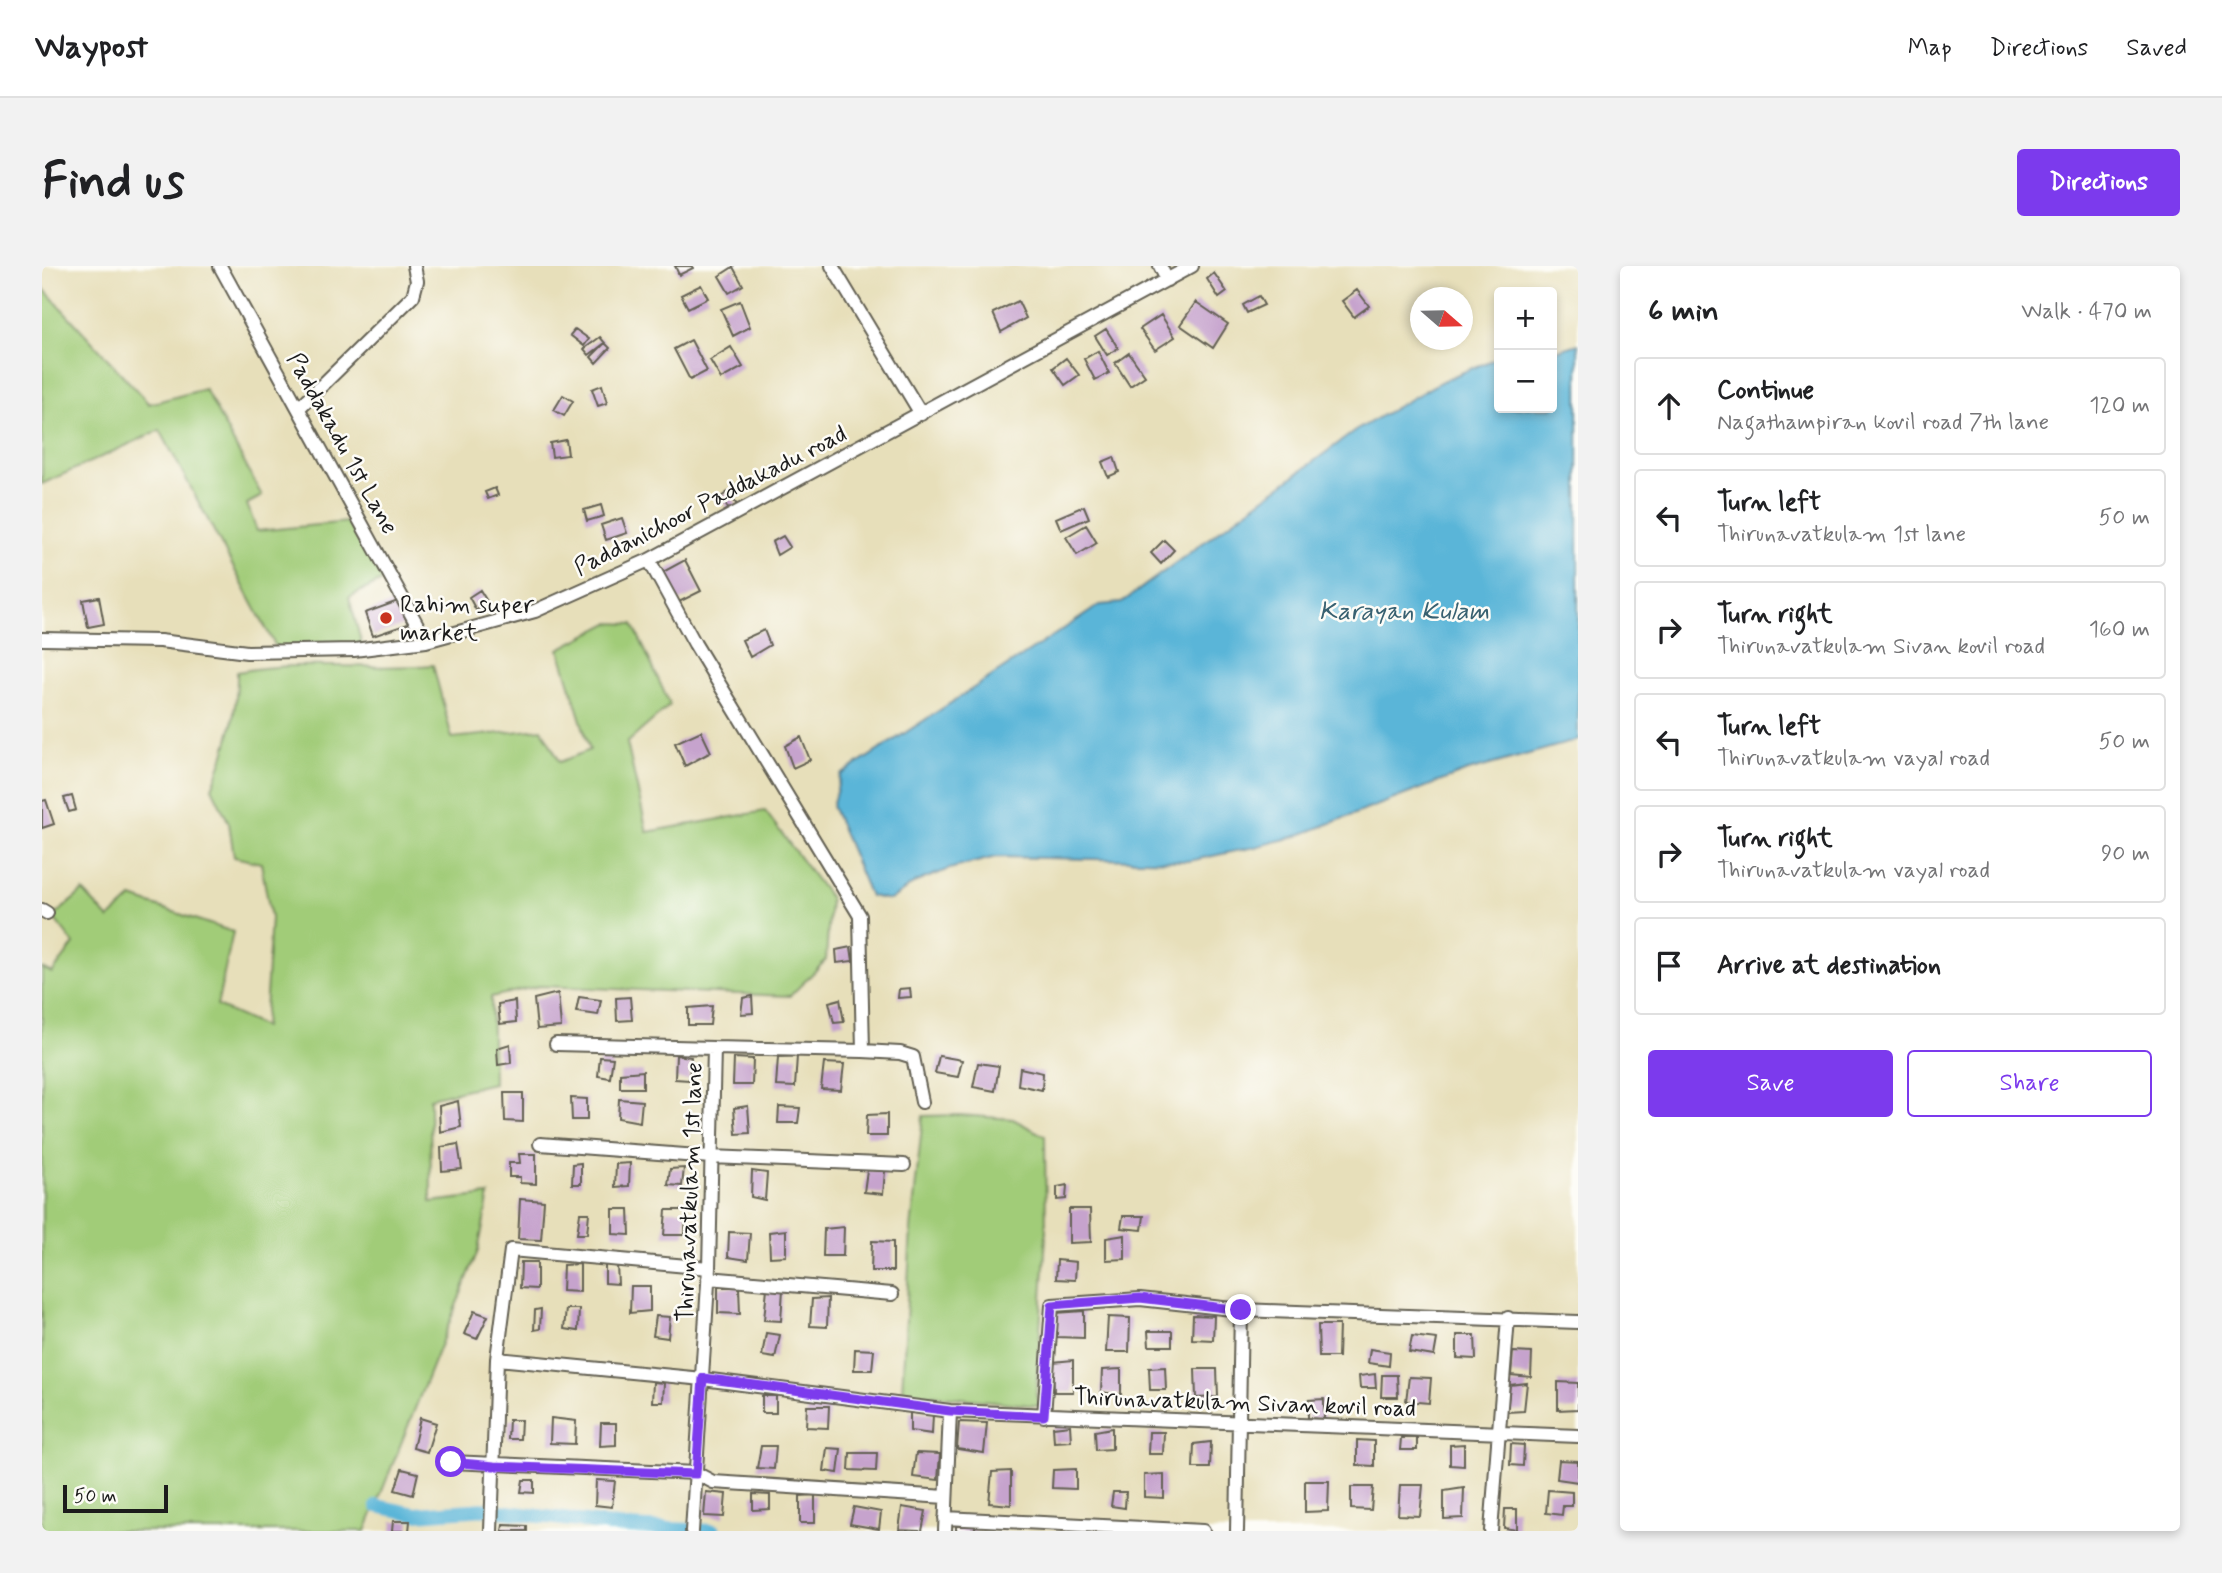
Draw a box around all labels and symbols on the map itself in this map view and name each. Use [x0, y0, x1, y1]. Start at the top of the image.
north arrow [1410, 287, 1473, 350]
street label: Paddakadu 1st Lane [279, 347, 405, 540]
street label: Paddanichoor Paddakadu road [569, 419, 852, 584]
place label: Rahim super market [400, 590, 535, 649]
water label: Karayan Kulam [1319, 595, 1489, 629]
marker: Rahim super market [378, 610, 394, 626]
street label: Thirunavatkulam 1st lane [670, 1062, 711, 1323]
route end [1225, 1294, 1256, 1325]
street label: Thirunavatkulam Sivan kovil road [1073, 1382, 1417, 1425]
route start [435, 1446, 466, 1477]
scale bar [63, 1482, 168, 1514]

